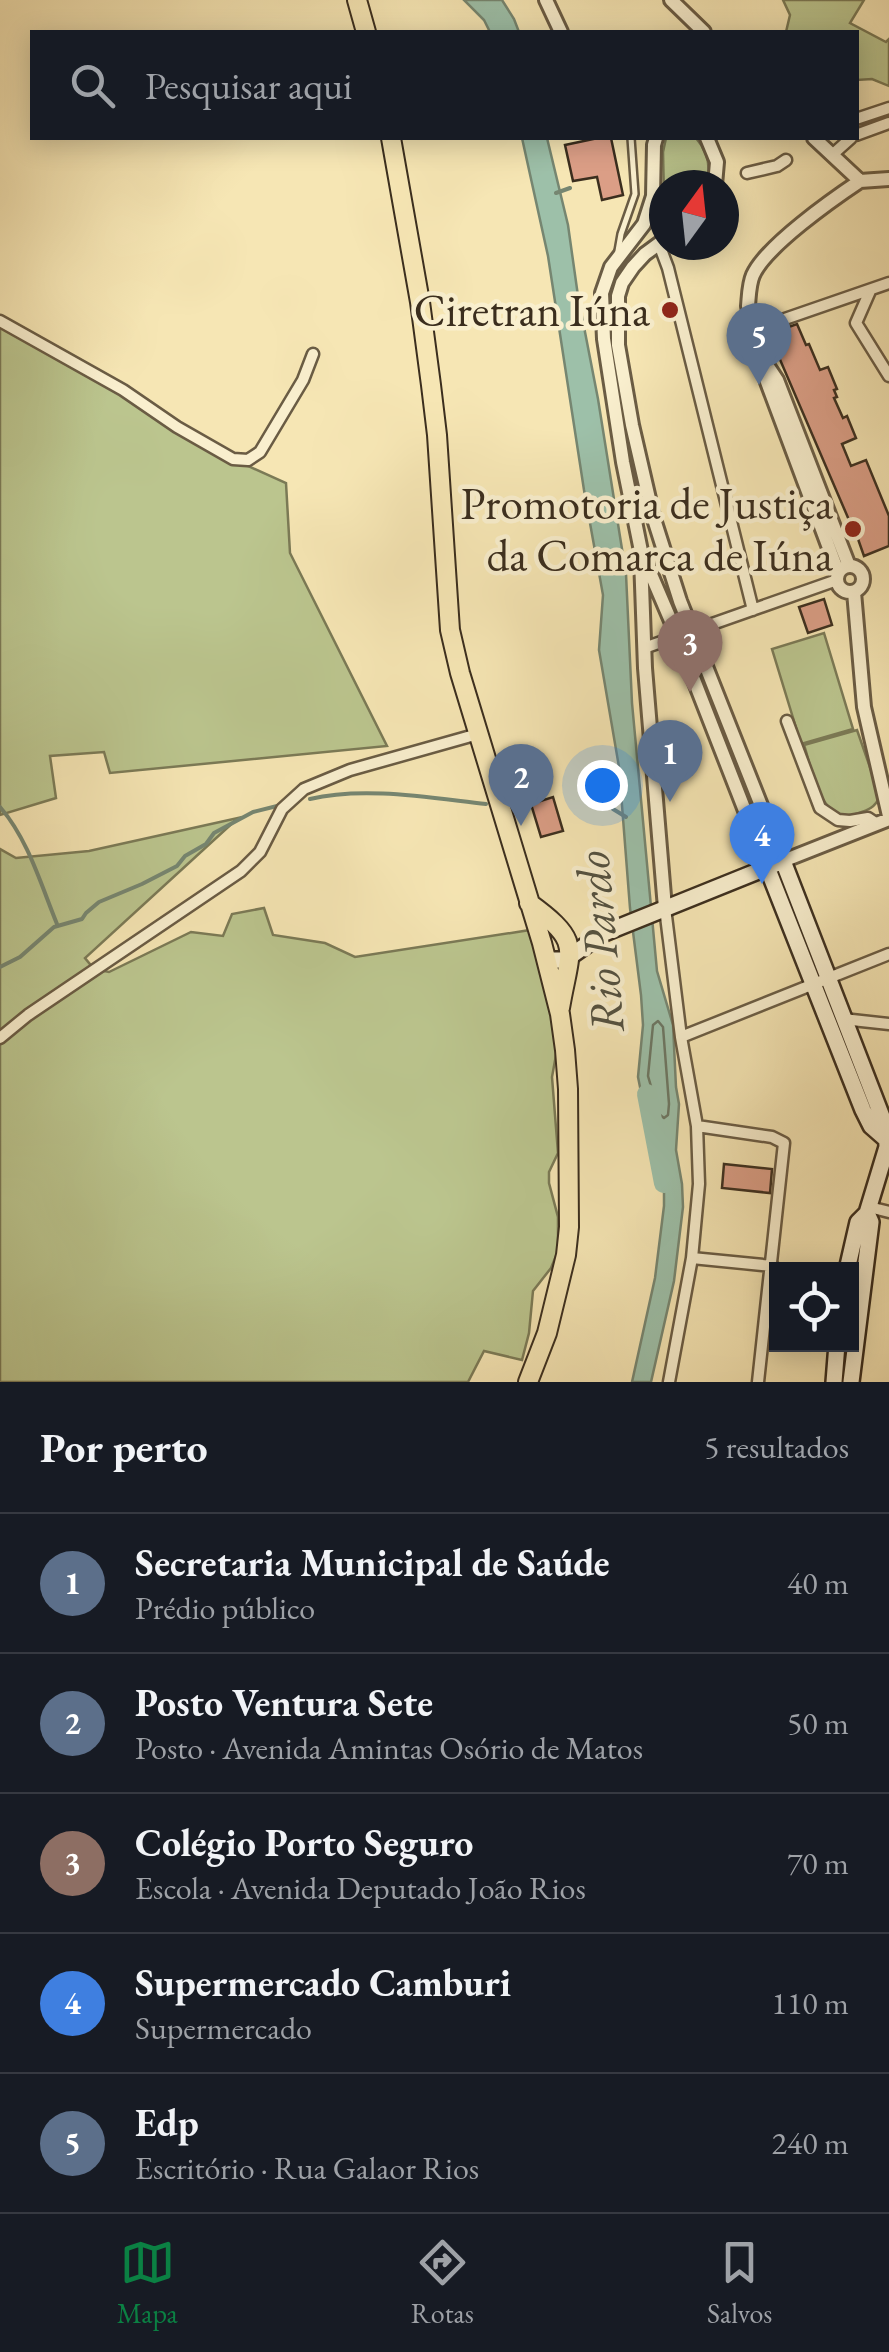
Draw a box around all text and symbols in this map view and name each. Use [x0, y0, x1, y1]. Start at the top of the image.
search box [30, 30, 859, 140]
icon: search [65, 58, 120, 113]
text: Pesquisar aqui [145, 61, 352, 110]
north arrow [649, 170, 739, 260]
place label: Ciretran Iúna [414, 281, 650, 339]
marker: Ciretran Iúna [659, 299, 681, 321]
pin: 5 [726, 302, 792, 385]
place label: Promotoria de Justiça da Comarca de Iúna [461, 474, 833, 584]
marker: Promotoria de Justiça da Comarca de Iúna [842, 518, 864, 540]
pin: 3 [658, 610, 722, 692]
pin: 1 [638, 720, 702, 802]
pin: 2 [488, 744, 554, 826]
your location [577, 760, 628, 811]
pin: 4 [730, 802, 794, 884]
water label: Rio Pardo [560, 848, 638, 1036]
map controls [769, 1262, 859, 1352]
button: locate [769, 1262, 859, 1352]
text: Por perto [40, 1420, 208, 1475]
text: 5 resultados [704, 1426, 849, 1468]
text: Secretaria Municipal de Saúde [135, 1538, 610, 1587]
text: 1 [64, 1562, 81, 1604]
text: 40 m [787, 1562, 849, 1604]
text: Prédio público [135, 1587, 315, 1629]
text: Posto Ventura Sete [135, 1678, 433, 1727]
text: 2 [64, 1702, 81, 1744]
text: 50 m [787, 1702, 849, 1744]
text: Posto · Avenida Amintas Osório de Matos [135, 1727, 643, 1769]
text: Colégio Porto Seguro [135, 1818, 473, 1867]
text: 3 [64, 1842, 81, 1884]
text: 70 m [787, 1842, 849, 1884]
text: Escola · Avenida Deputado João Rios [135, 1867, 586, 1909]
text: Supermercado Camburi [135, 1958, 511, 2007]
text: 4 [64, 1982, 81, 2024]
text: 110 m [772, 1982, 849, 2024]
text: Supermercado [135, 2007, 312, 2049]
text: Edp [135, 2098, 199, 2147]
text: 5 [64, 2122, 81, 2164]
text: 240 m [772, 2122, 849, 2164]
text: Escritório · Rua Galaor Rios [135, 2147, 479, 2189]
tab: Mapa [117, 2235, 178, 2331]
tab: Rotas [411, 2235, 474, 2331]
tab: Salvos [707, 2235, 772, 2331]

